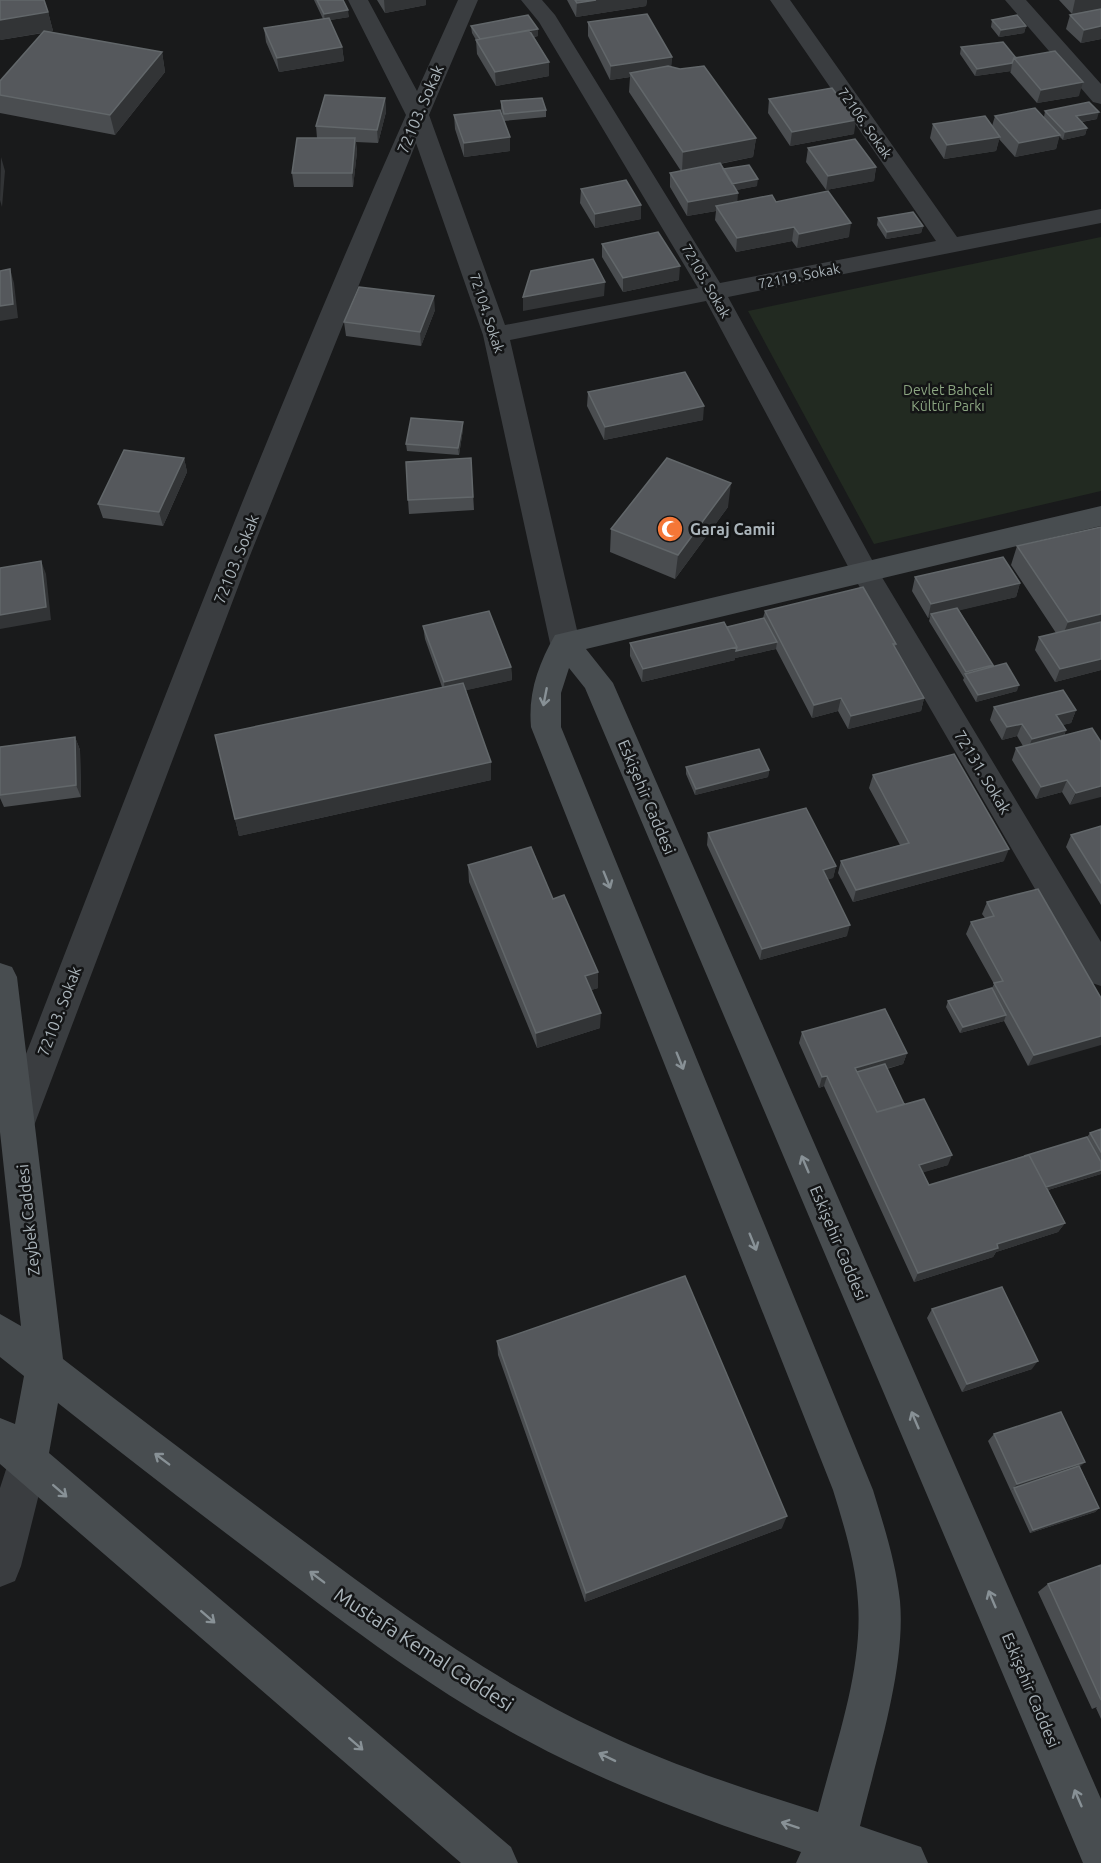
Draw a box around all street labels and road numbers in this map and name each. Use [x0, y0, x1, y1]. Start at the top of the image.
street label: 72103. Sokak [393, 62, 447, 156]
street label: 72106. Sokak [835, 84, 895, 162]
street label: 72105. Sokak [678, 241, 734, 321]
street label: 72119. Sokak [757, 260, 841, 292]
street label: 72104. Sokak [467, 271, 507, 355]
street label: 72103. Sokak [210, 512, 262, 606]
street label: 72131. Sokak [951, 727, 1015, 817]
street label: Eskişehir Caddesi [615, 737, 679, 857]
street label: 72103. Sokak [34, 964, 84, 1058]
street label: Zeybek Caddesi [13, 1163, 43, 1277]
street label: Eskişehir Caddesi [807, 1183, 871, 1303]
street label: Mustafa Kemal Caddesi [330, 1582, 518, 1716]
street label: Eskişehir Caddesi [999, 1630, 1063, 1750]

